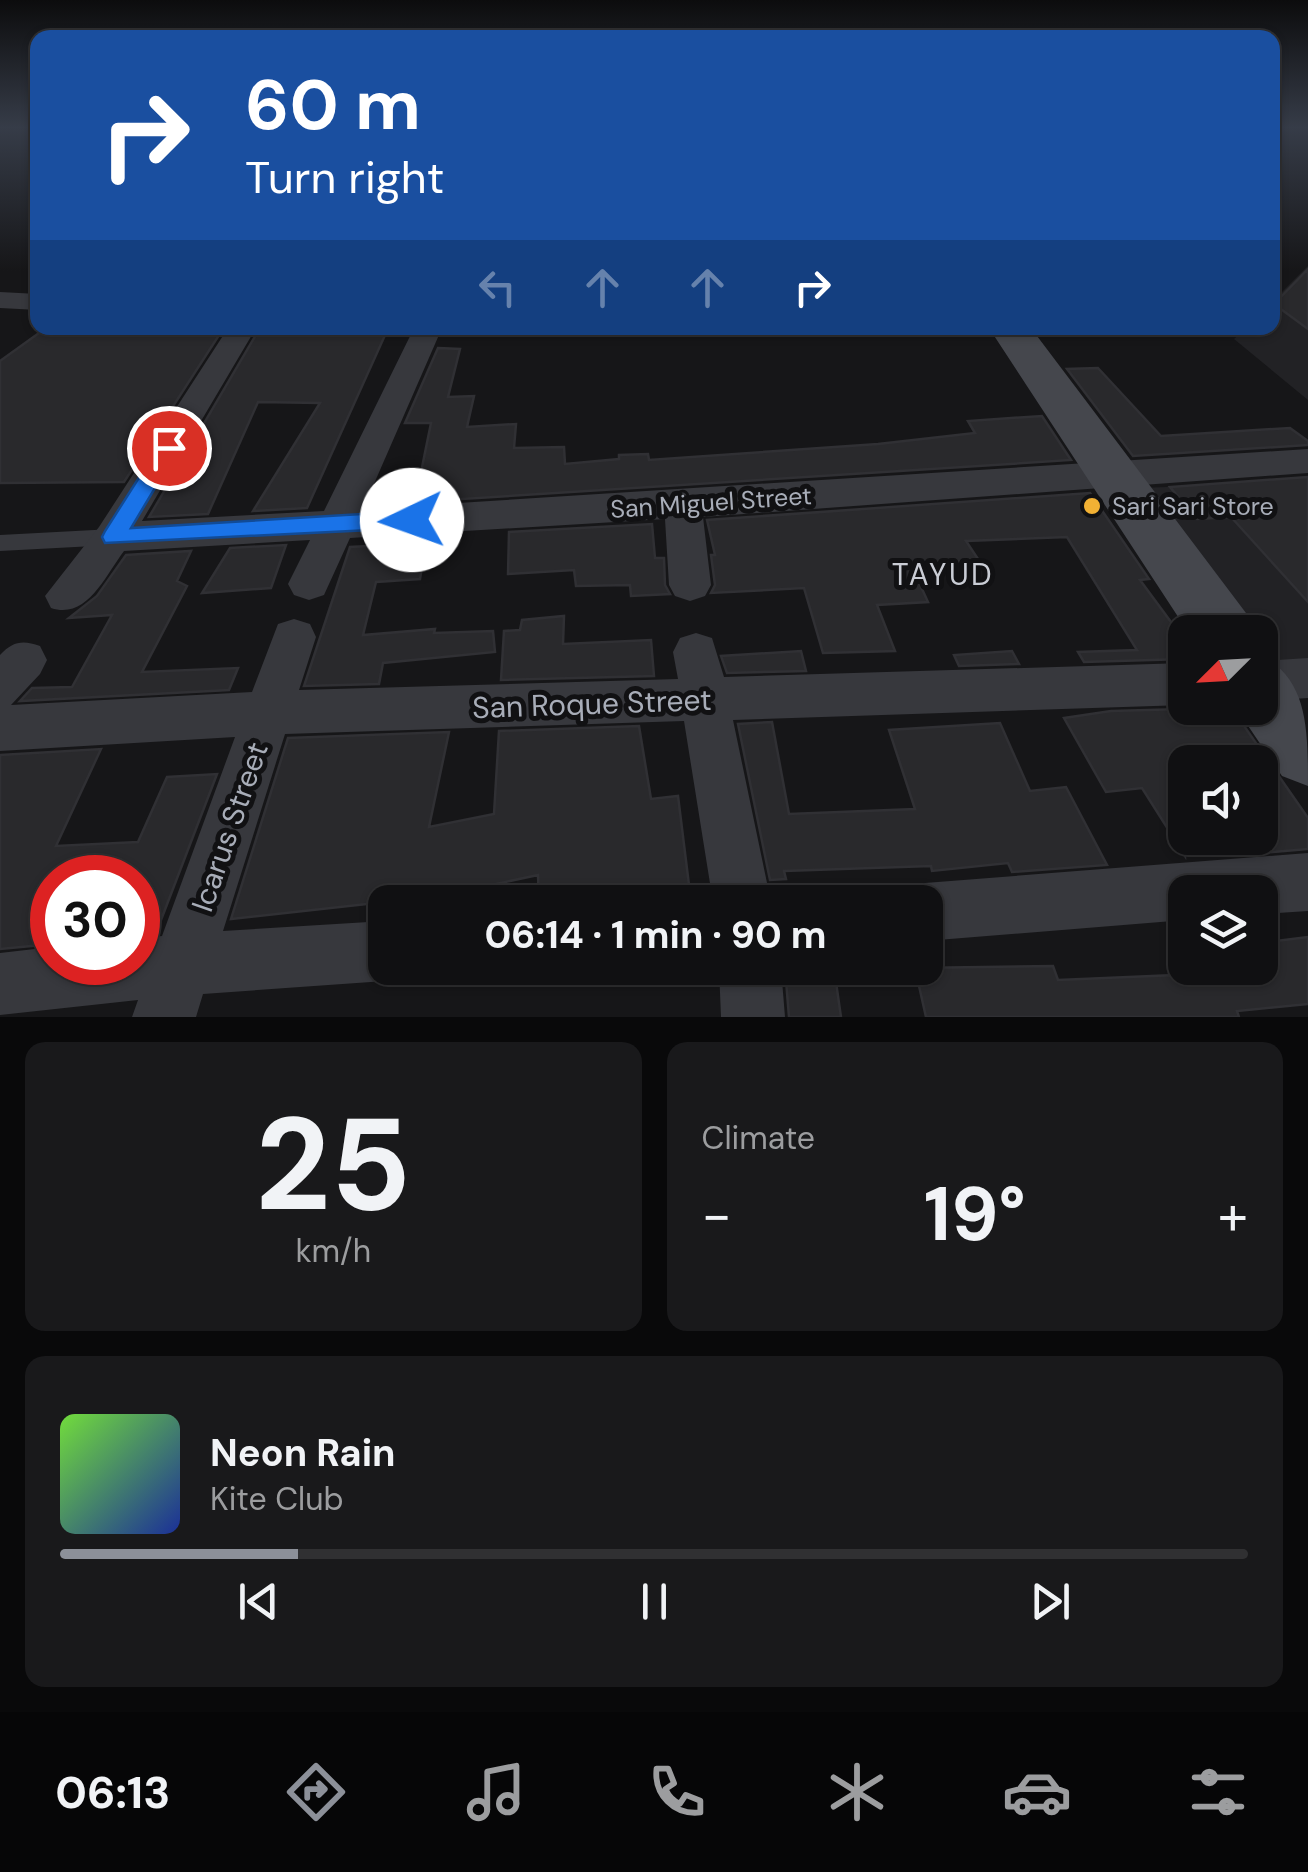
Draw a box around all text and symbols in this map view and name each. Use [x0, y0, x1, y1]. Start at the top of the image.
text: 60 m [245, 60, 421, 151]
icon: right [80, 70, 210, 200]
text: Turn right [245, 148, 444, 207]
icon: left [470, 260, 525, 315]
icon: ahead [575, 260, 630, 315]
icon: ahead [680, 260, 735, 315]
icon: right [785, 260, 840, 315]
pin [127, 406, 212, 491]
icon: arrive [142, 421, 197, 476]
position arrow [360, 468, 464, 572]
street label: San Miguel Street [609, 479, 813, 526]
place label: Sari Sari Store [1112, 490, 1274, 523]
marker: Sari Sari Store [1081, 495, 1103, 517]
district label: TAYUD [892, 555, 994, 594]
north arrow [1168, 615, 1278, 725]
map controls [1168, 615, 1278, 985]
street label: San Roque Street [472, 680, 712, 727]
street label: Icarus Street [182, 737, 277, 917]
button: sound [1168, 745, 1278, 855]
speed limit sign: 30 [30, 855, 160, 985]
button: layers [1168, 875, 1278, 985]
text: 06:14 · 1 min · 90 m [485, 910, 826, 960]
text: 25 [255, 1080, 411, 1249]
text: Climate [702, 1117, 815, 1159]
text: 19° [924, 1166, 1026, 1263]
text: − [702, 1179, 732, 1251]
text: + [1218, 1179, 1248, 1251]
text: km/h [295, 1230, 371, 1272]
text: Neon Rain [210, 1428, 395, 1478]
text: Kite Club [210, 1478, 344, 1520]
icon: previous [231, 1574, 286, 1629]
icon: pause [627, 1574, 682, 1629]
icon: next [1023, 1574, 1078, 1629]
icon: directions [281, 1757, 351, 1827]
icon: music [461, 1757, 531, 1827]
icon: phone [642, 1757, 712, 1827]
icon: climate [822, 1757, 892, 1827]
icon: car [1002, 1757, 1072, 1827]
icon: filters [1183, 1757, 1253, 1827]
text: 06:13 [55, 1763, 170, 1822]

